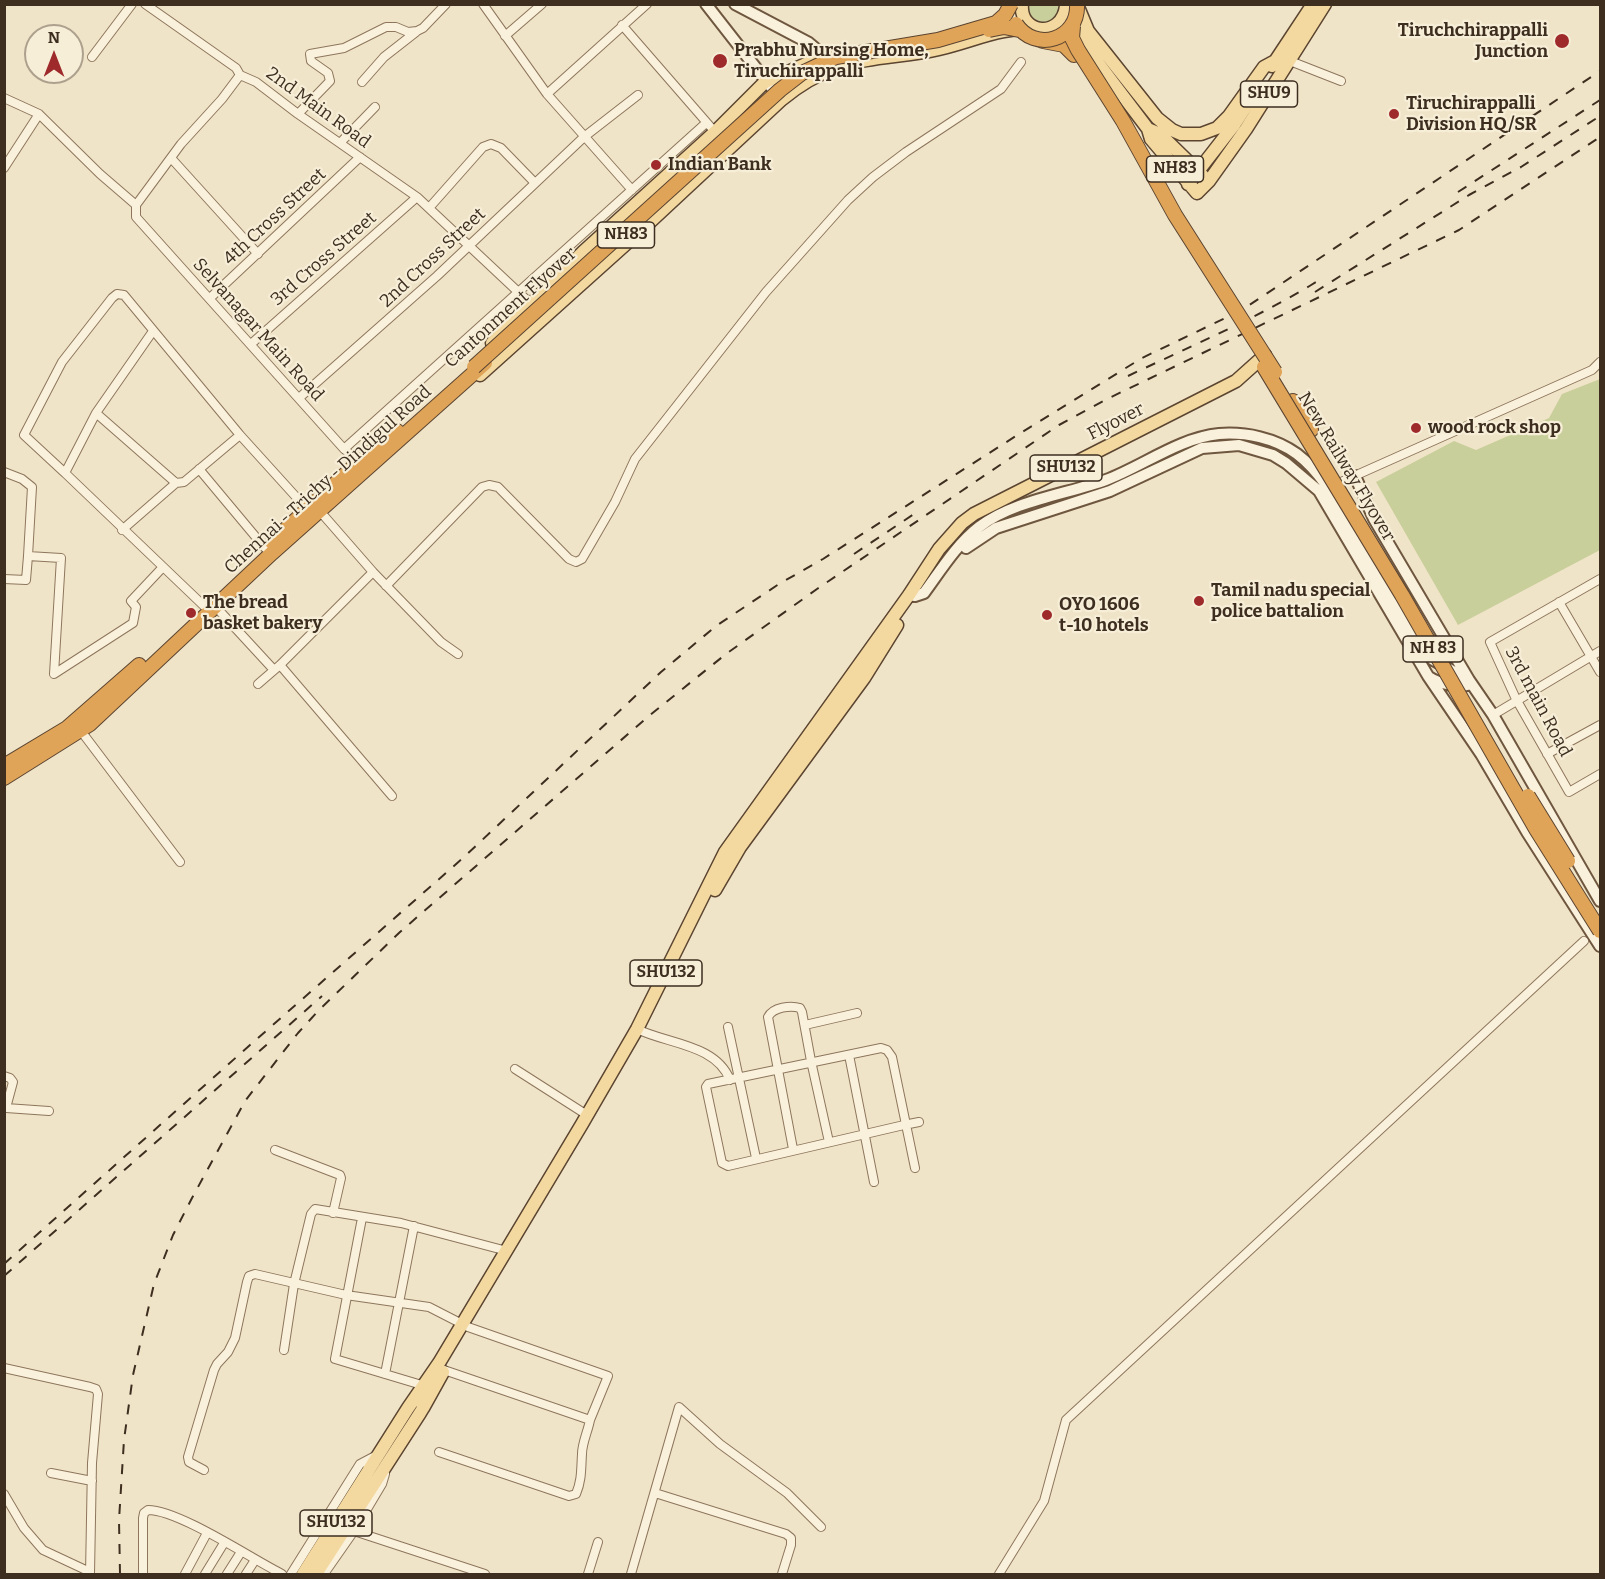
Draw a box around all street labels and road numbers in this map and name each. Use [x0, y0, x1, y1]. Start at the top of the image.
street label: 2nd Main Road [262, 63, 374, 153]
road number: SHU9 [1240, 81, 1298, 107]
road number: NH83 [1146, 156, 1204, 182]
street label: 4th Cross Street [219, 164, 331, 270]
street label: 2nd Cross Street [376, 204, 490, 312]
street label: 3rd Cross Street [267, 207, 381, 311]
road number: NH83 [598, 222, 654, 248]
street label: Cantonment Flyover [441, 243, 581, 373]
street label: Selvanagar Main Road [188, 254, 328, 406]
street label: Chennai - Trichy - Dindigul Road [220, 381, 436, 579]
street label: New Railway Flyover [1293, 388, 1399, 546]
street label: Flyover [1084, 399, 1148, 445]
road number: SHU132 [1030, 455, 1102, 481]
road number: NH 83 [1403, 636, 1463, 662]
street label: 3rd main Road [1500, 643, 1576, 761]
road number: SHU132 [630, 960, 702, 986]
road number: SHU132 [300, 1510, 372, 1536]

